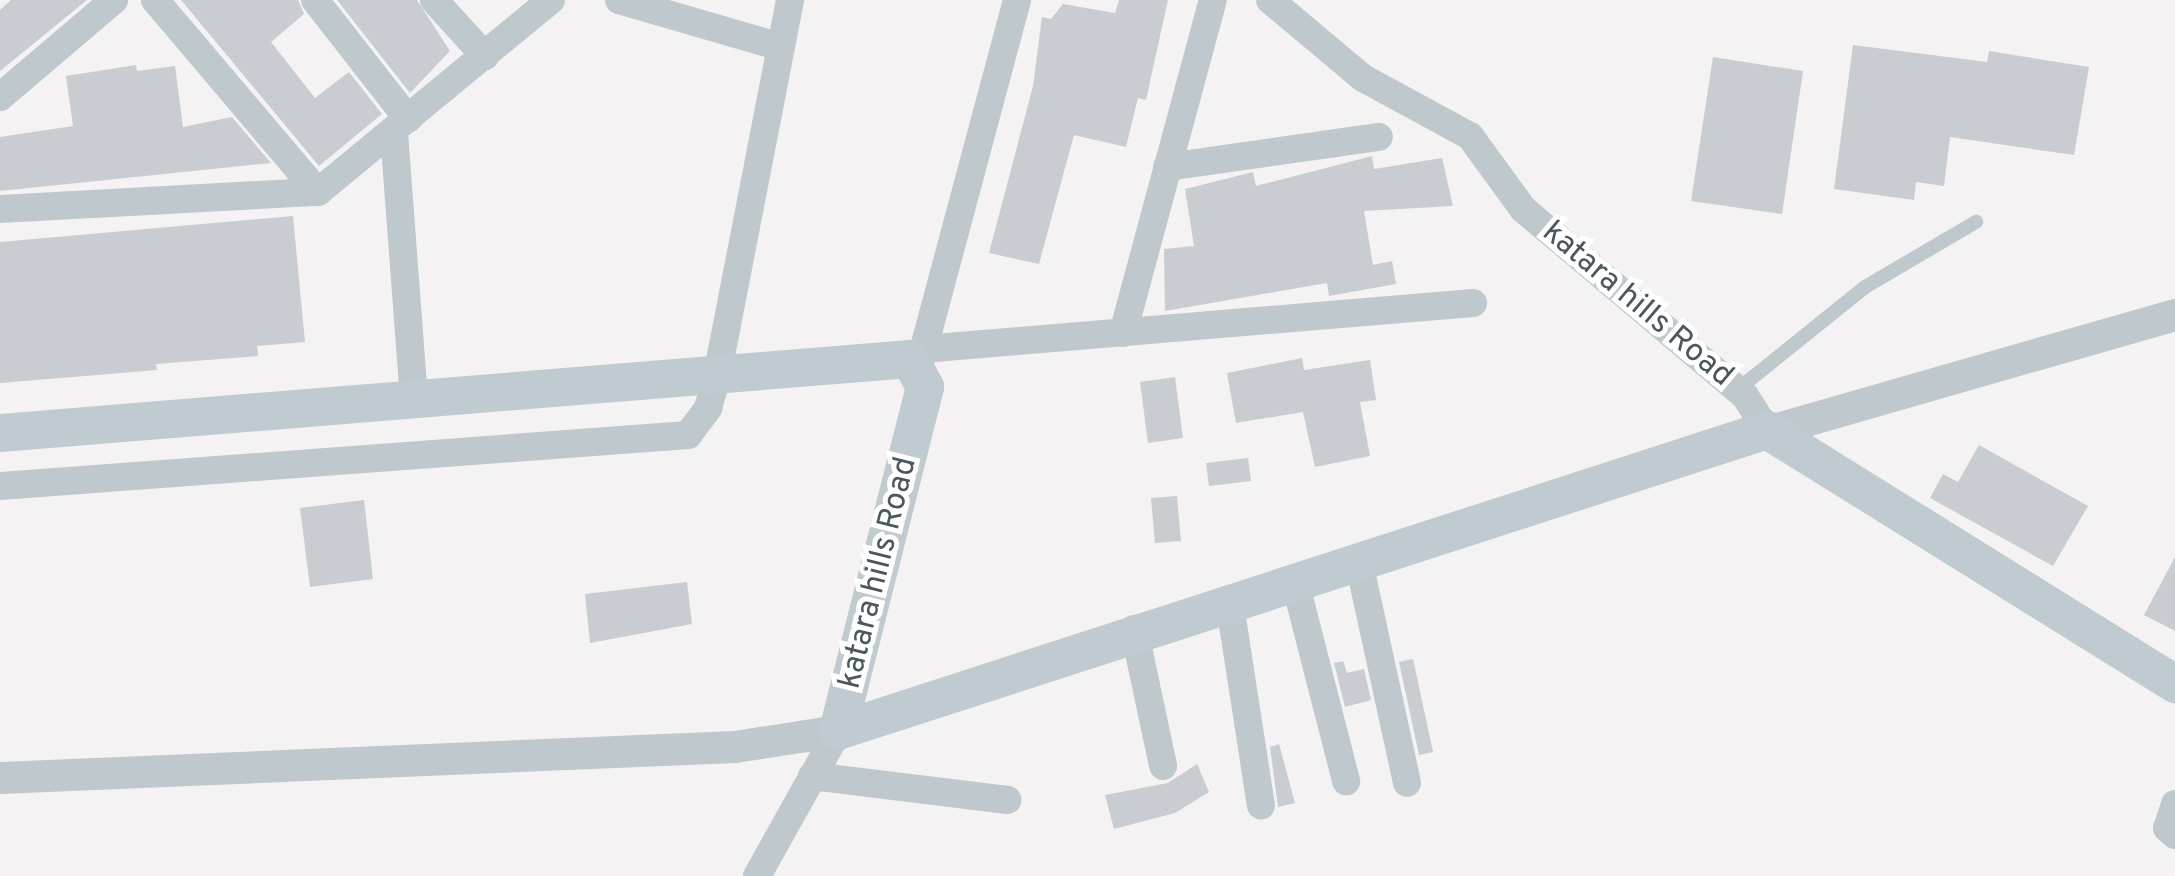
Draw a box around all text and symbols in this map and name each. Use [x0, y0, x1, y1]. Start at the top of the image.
street label: katara hills Road [1534, 214, 1740, 396]
street label: katara hills Road [832, 453, 926, 693]

